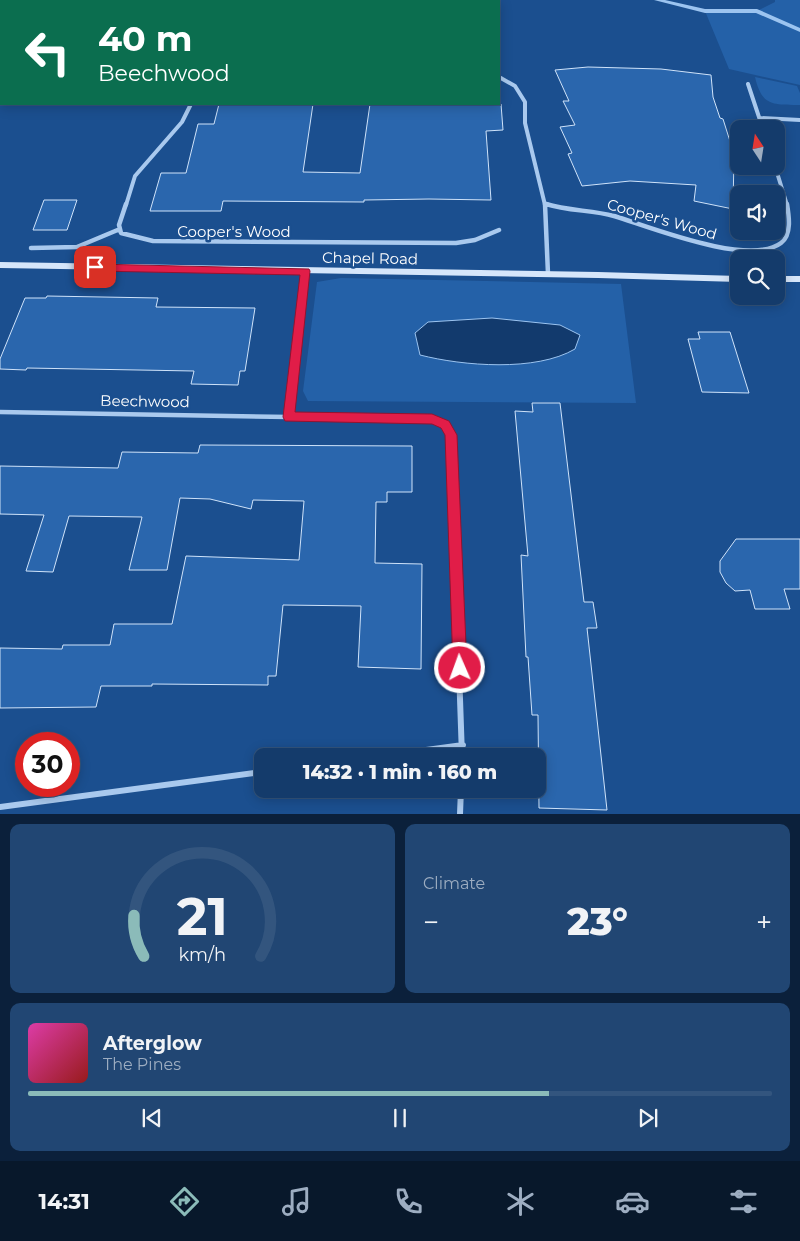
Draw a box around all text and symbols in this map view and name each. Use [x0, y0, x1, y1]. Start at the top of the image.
text: 40 m [98, 17, 193, 60]
icon: left [15, 20, 80, 85]
text: Beechwood [98, 60, 230, 87]
north arrow [730, 120, 785, 175]
map controls [730, 120, 785, 305]
button: sound [730, 185, 785, 240]
street label: Cooper's Wood [605, 194, 719, 244]
street label: Cooper's Wood [177, 222, 291, 241]
pin [74, 246, 116, 288]
street label: Chapel Road [322, 248, 418, 268]
button: search [730, 250, 785, 305]
icon: arrive [81, 253, 109, 281]
street label: Beechwood [100, 391, 190, 411]
position arrow [433, 641, 485, 693]
speed limit sign: 30 [15, 732, 80, 797]
text: 14:32 · 1 min · 160 m [303, 761, 497, 784]
text: Climate [423, 874, 485, 893]
text: 21 [177, 885, 228, 948]
text: 23° [567, 898, 628, 945]
text: − [423, 905, 439, 939]
text: + [756, 905, 772, 939]
text: km/h [179, 944, 226, 965]
text: Afterglow [103, 1032, 202, 1055]
text: The Pines [103, 1055, 181, 1074]
icon: previous [138, 1104, 166, 1132]
icon: pause [386, 1104, 414, 1132]
icon: next [634, 1104, 662, 1132]
icon: directions [167, 1184, 202, 1219]
icon: music [279, 1184, 314, 1219]
icon: phone [391, 1184, 426, 1219]
icon: climate [503, 1184, 538, 1219]
icon: car [615, 1184, 650, 1219]
icon: filters [726, 1184, 761, 1219]
text: 14:31 [38, 1188, 90, 1215]

